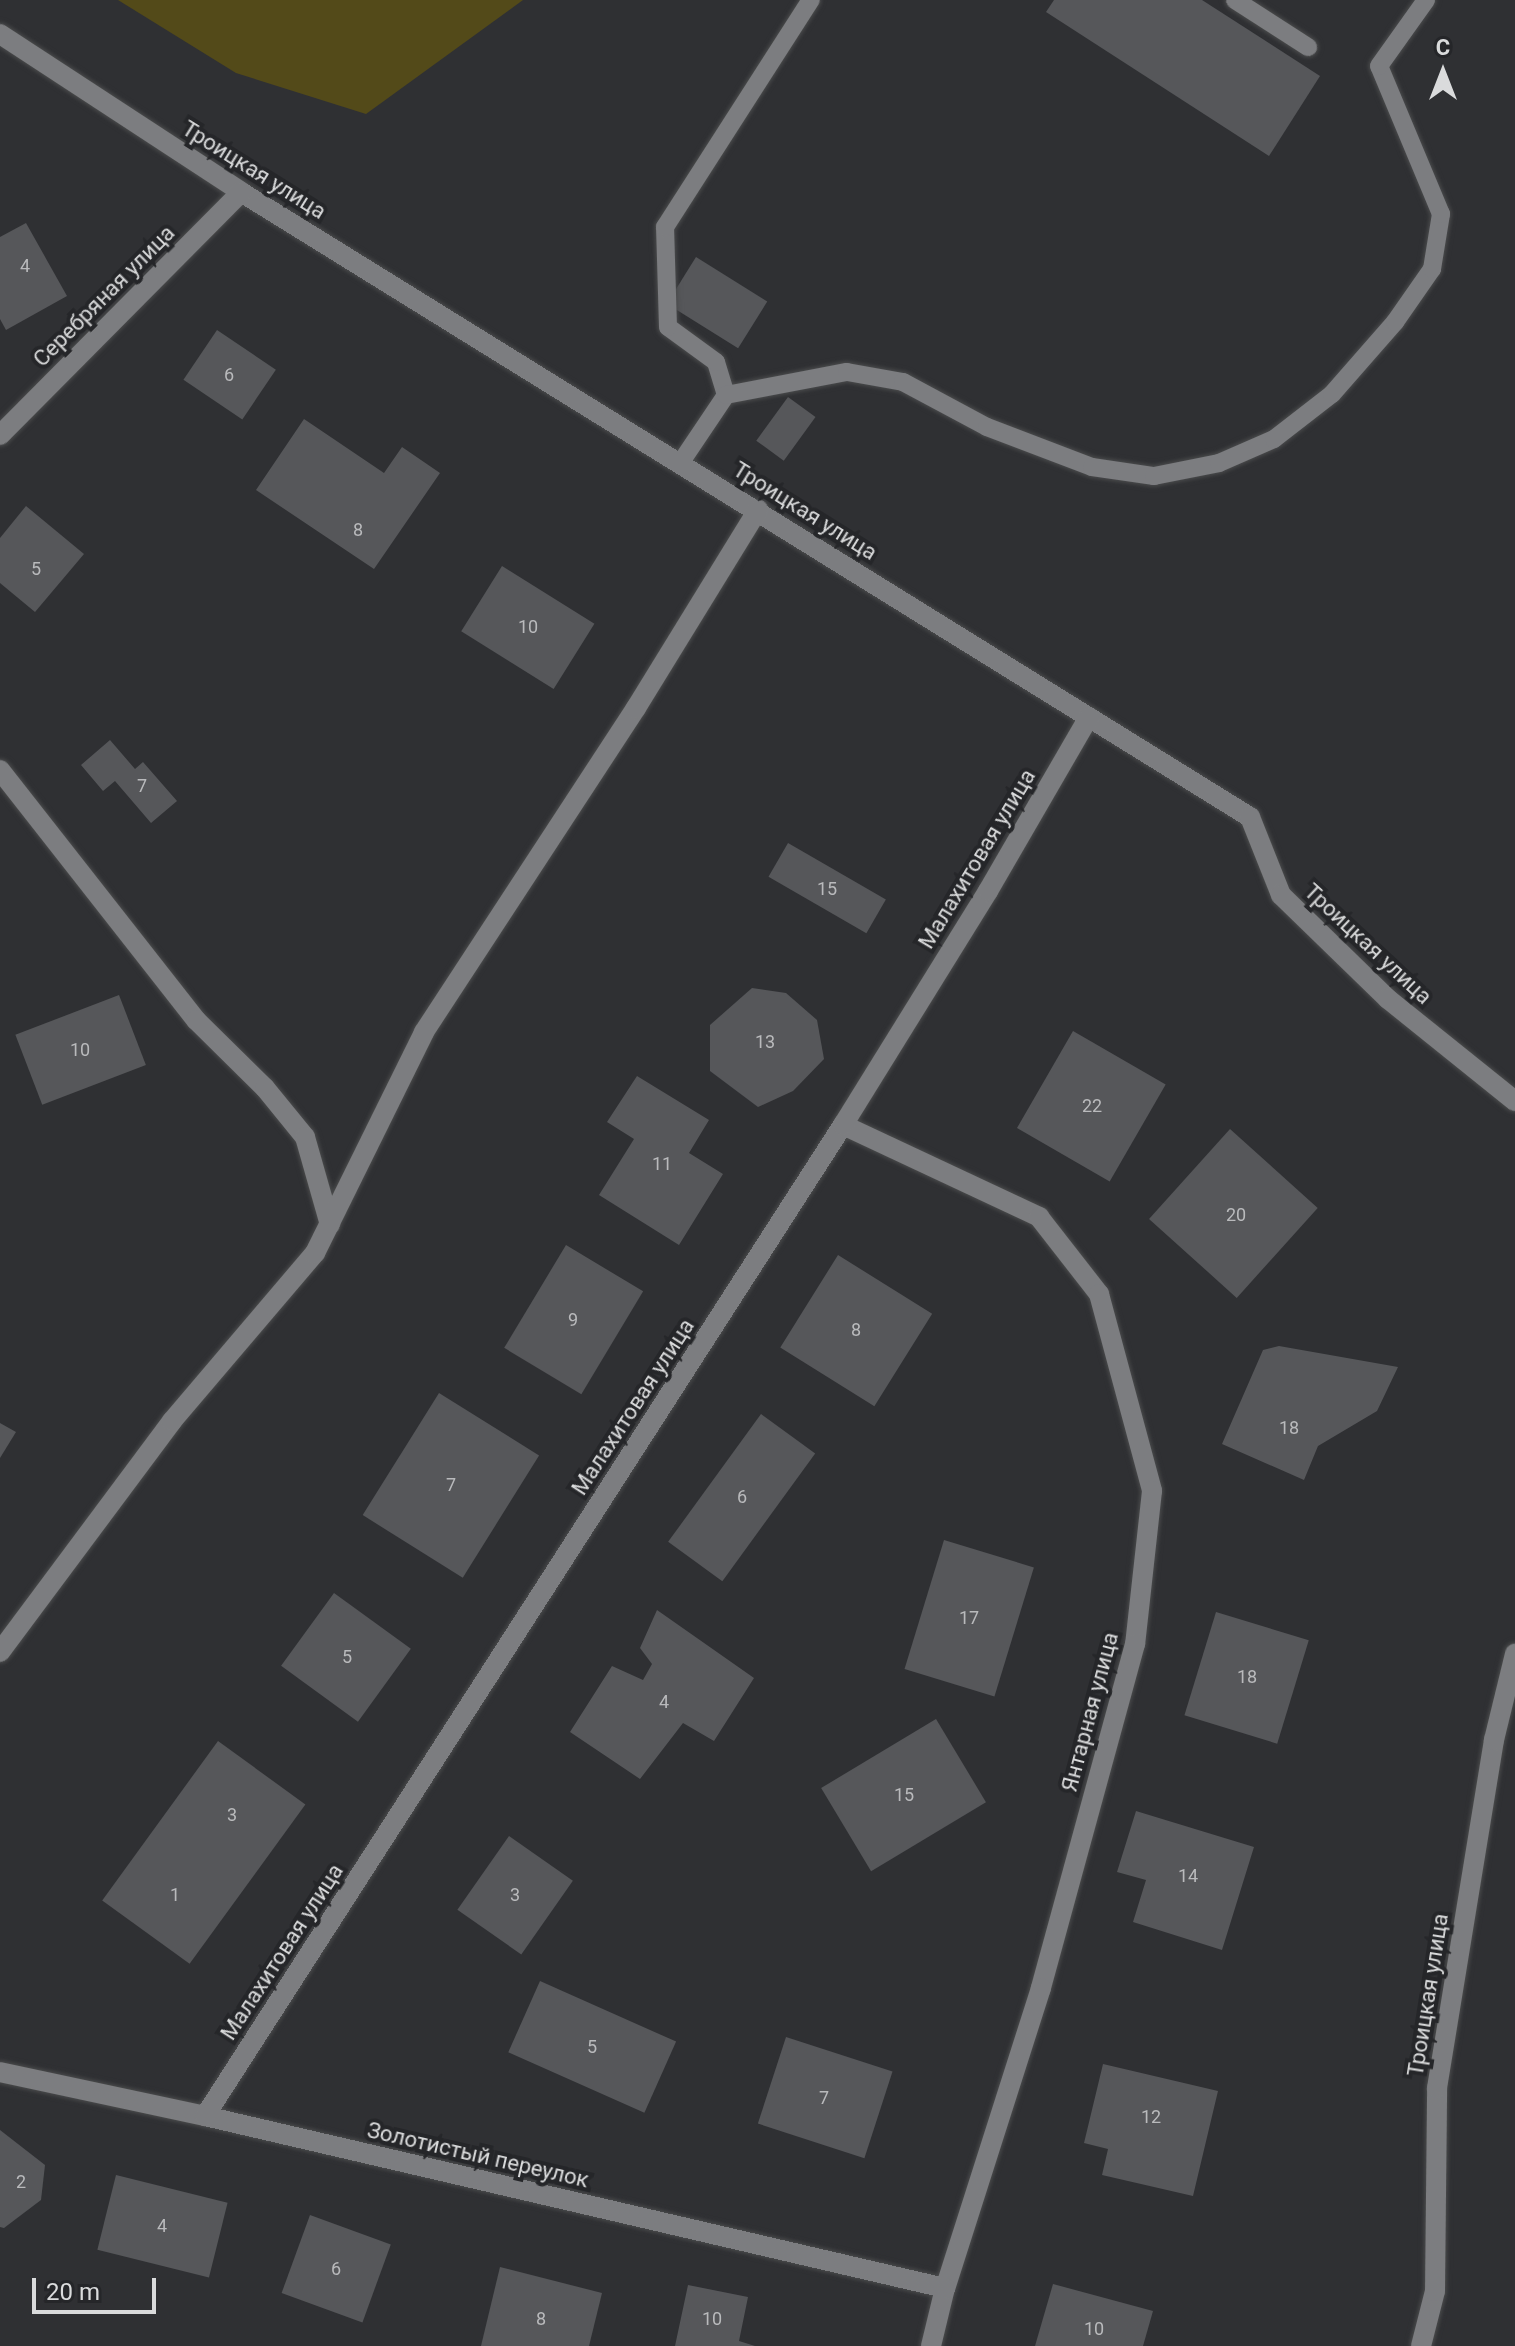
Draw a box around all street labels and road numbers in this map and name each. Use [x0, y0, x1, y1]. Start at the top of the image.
street label: Троицкая улица [177, 115, 331, 225]
street label: Серебряная улица [28, 220, 180, 372]
street label: Троицкая улица [728, 456, 882, 566]
street label: Малахитовая улица [913, 765, 1041, 953]
street label: Троицкая улица [1299, 878, 1437, 1010]
street label: Малахитовая улица [566, 1314, 700, 1500]
street label: Янтарная улица [1056, 1629, 1124, 1795]
street label: Малахитовая улица [215, 1859, 349, 2045]
street label: Троицкая улица [1402, 1912, 1454, 2078]
street label: Золотистый переулок [365, 2117, 591, 2193]

